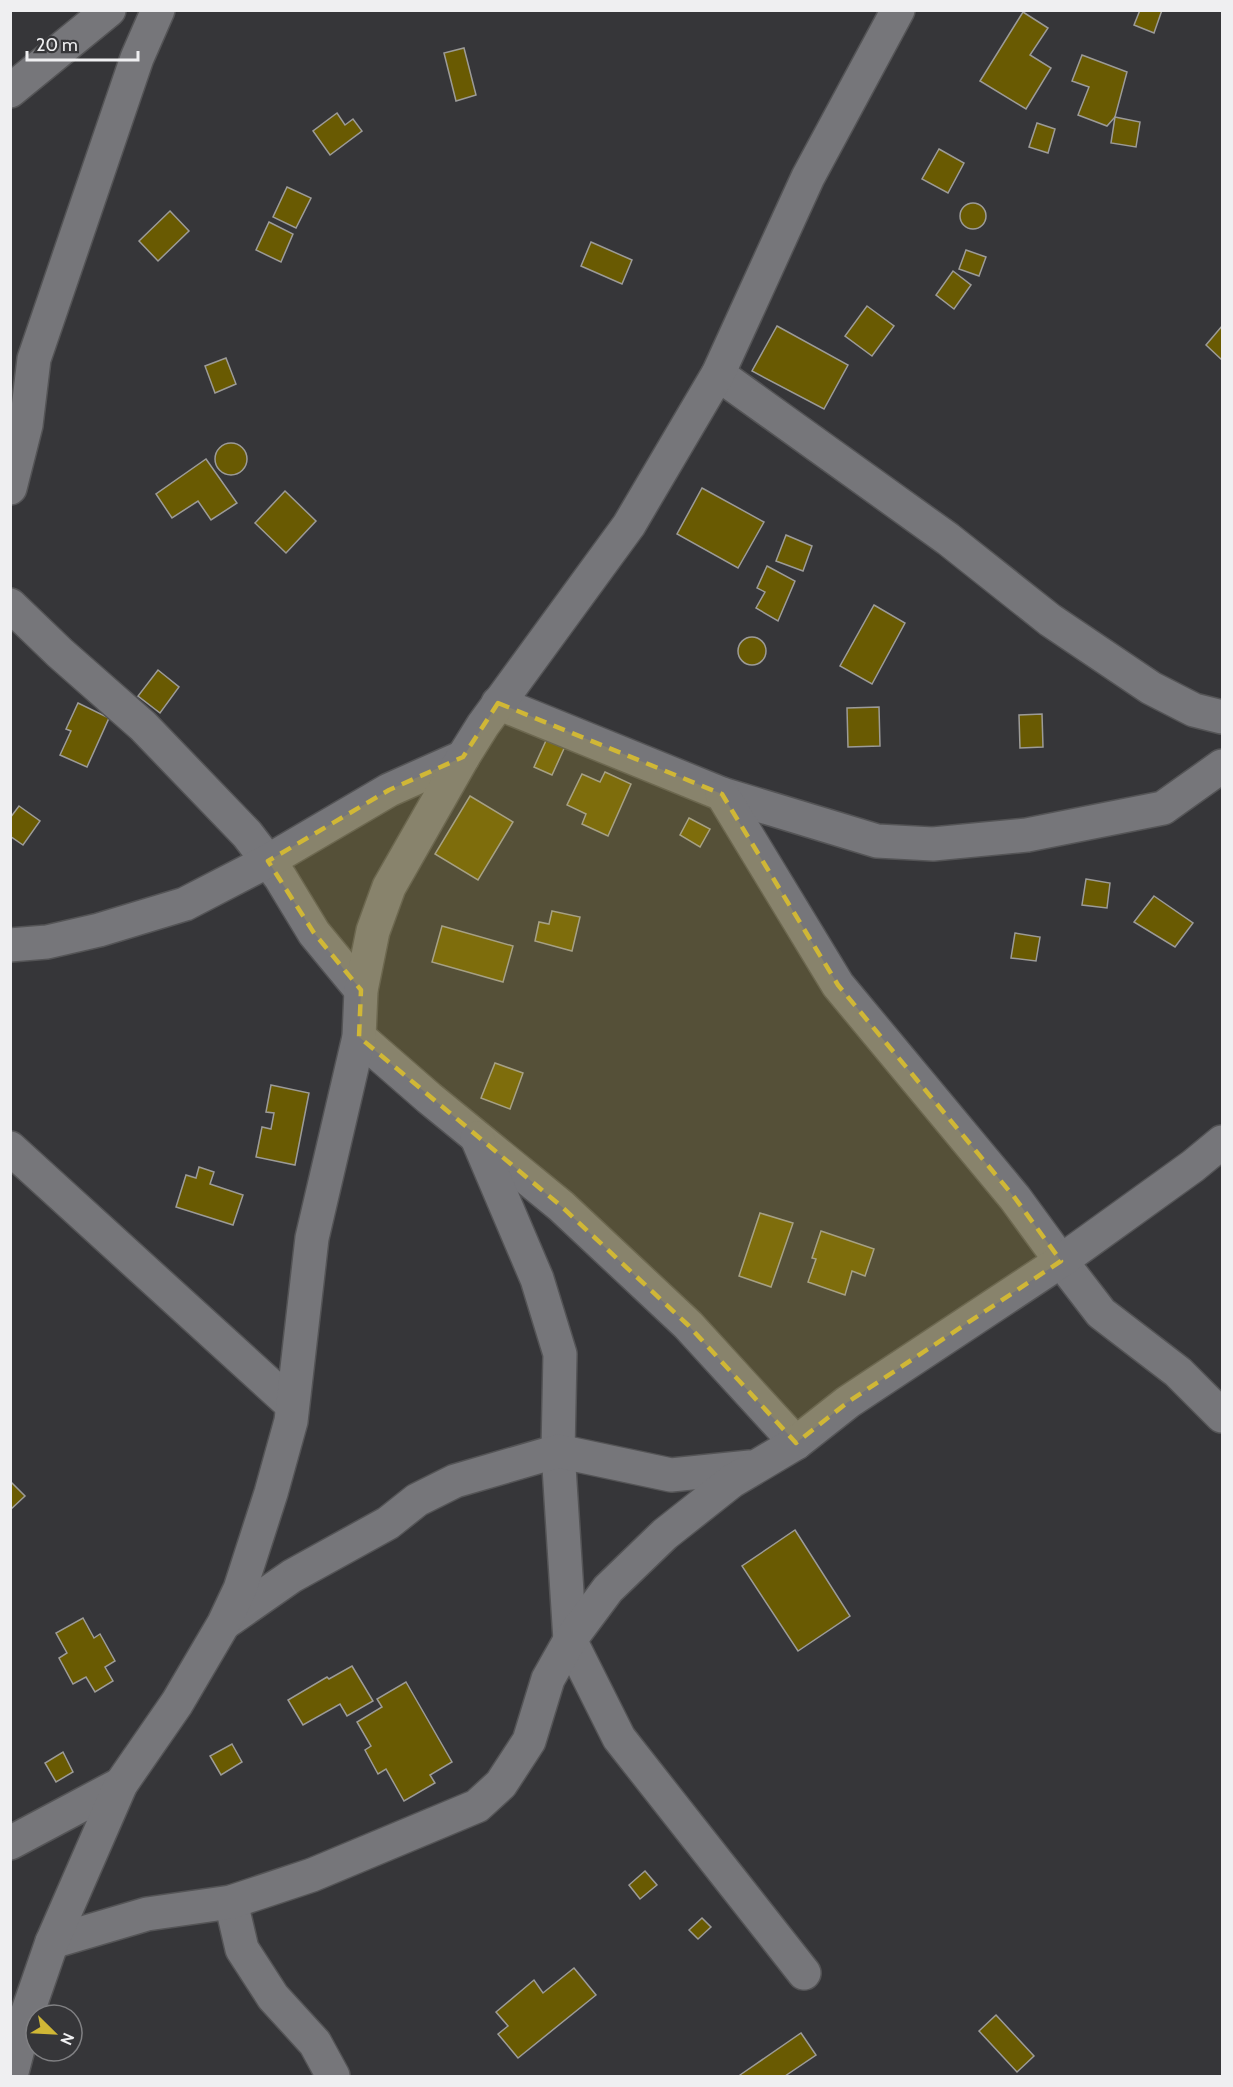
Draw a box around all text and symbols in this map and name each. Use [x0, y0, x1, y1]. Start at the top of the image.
scale bar [27, 24, 138, 62]
text: 20 m [36, 34, 78, 56]
north arrow [24, 2003, 84, 2063]
text: N [56, 2030, 78, 2048]

